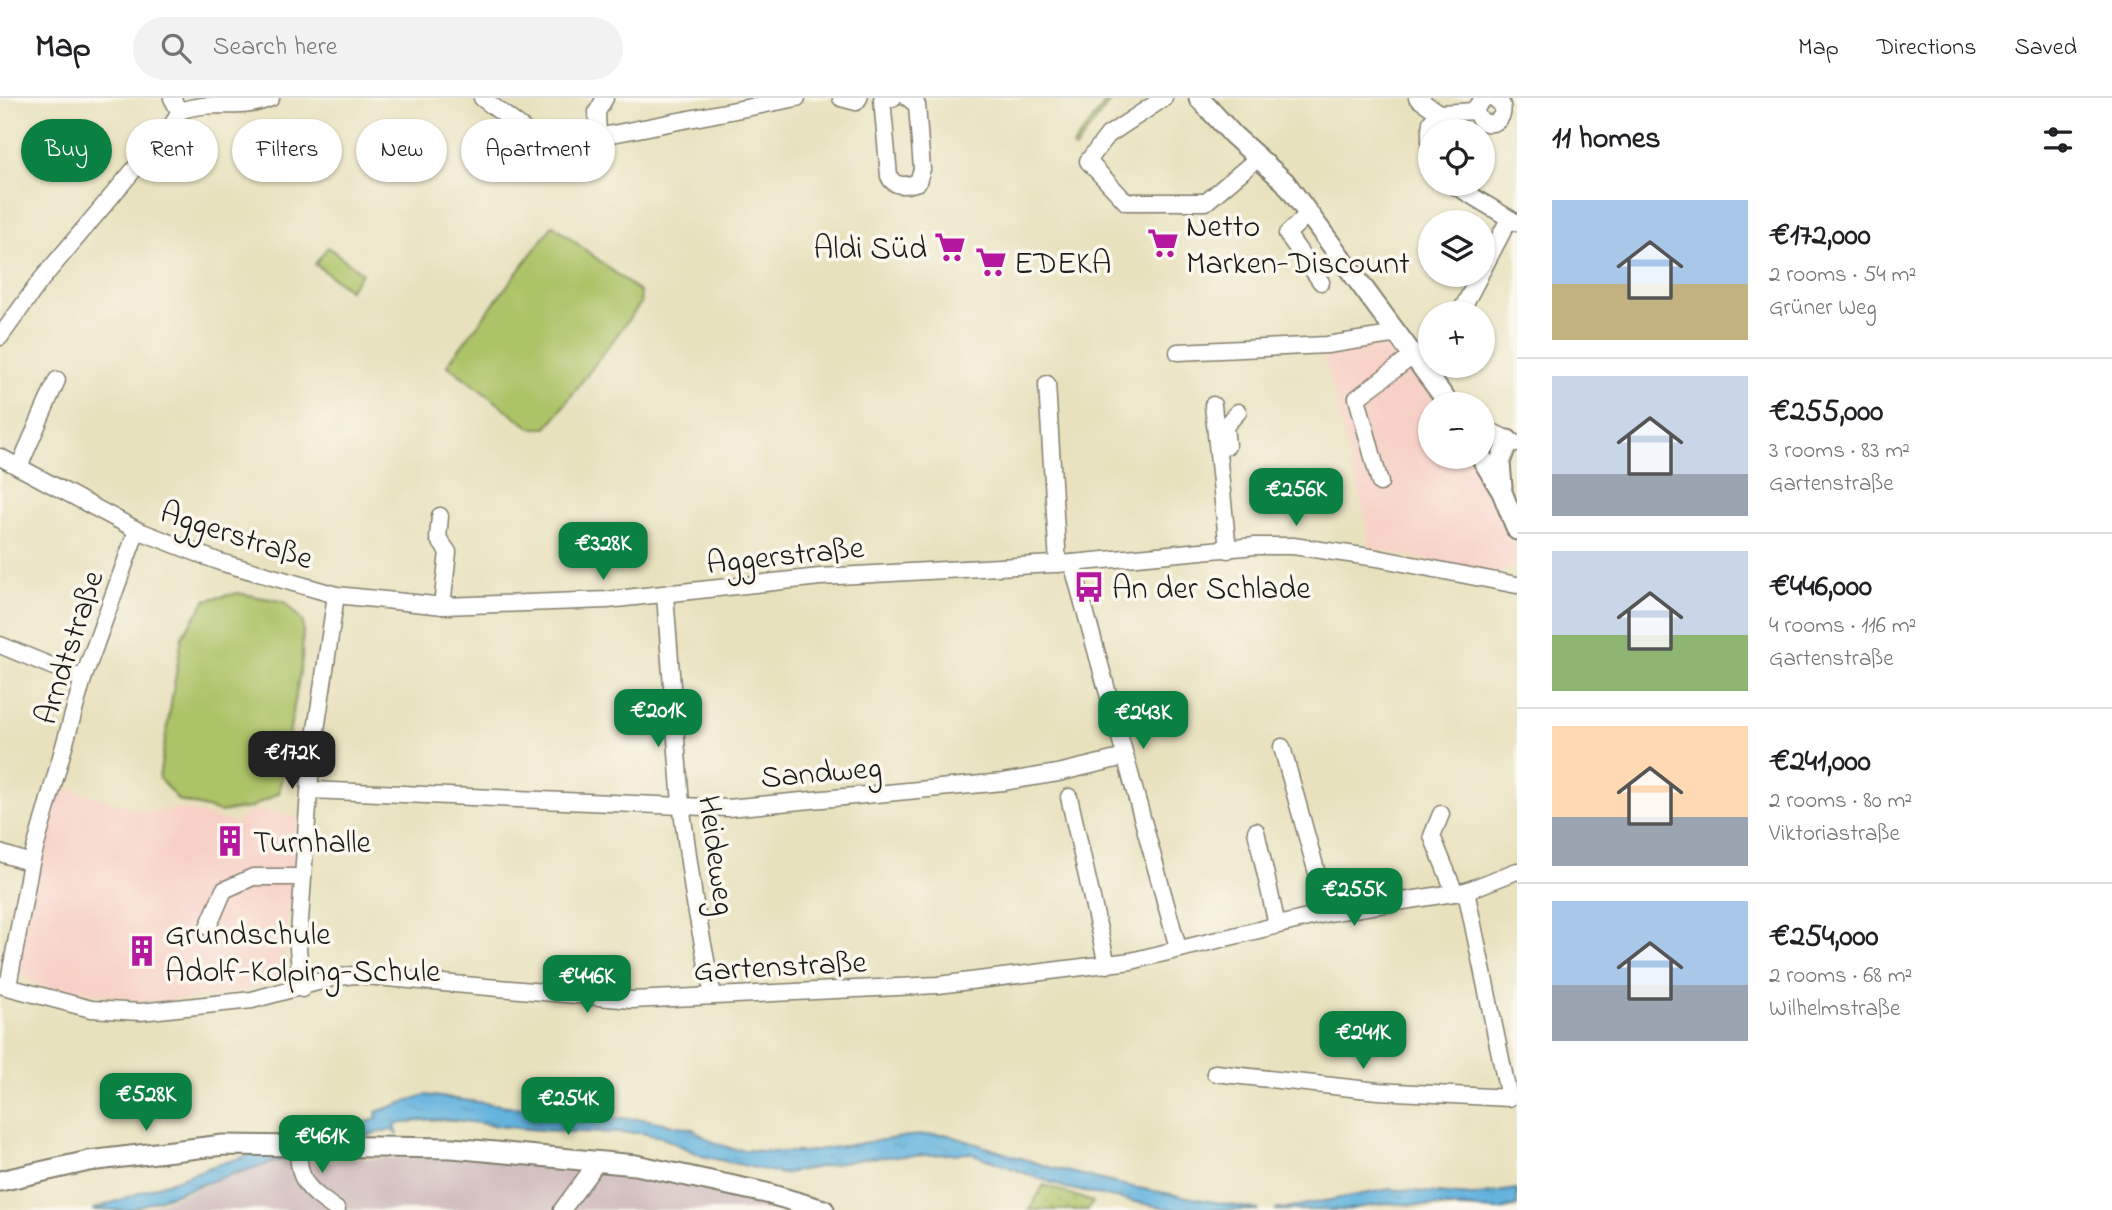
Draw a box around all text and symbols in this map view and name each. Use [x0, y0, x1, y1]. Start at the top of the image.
search box [133, 17, 623, 80]
text: Map [35, 24, 91, 72]
icon: search [157, 29, 195, 67]
text: Search here [213, 29, 337, 67]
text: Map [1798, 31, 1839, 66]
text: Directions [1877, 31, 1976, 66]
text: Saved [2014, 31, 2077, 66]
text: 11 homes [1552, 118, 1660, 162]
chip: Buy [21, 119, 112, 182]
chip: Rent [126, 119, 218, 182]
chip: Filters [232, 119, 342, 182]
chip: New [356, 119, 447, 182]
chip: Apartment [461, 119, 615, 182]
map controls [1418, 119, 1495, 469]
button: locate [1418, 119, 1495, 196]
icon: filters [2039, 121, 2077, 159]
place label: Netto Marken-Discount [1186, 205, 1410, 289]
button: layers [1418, 210, 1495, 287]
text: €172,000 [1769, 215, 1871, 259]
supermarket icon: Netto Marken-Discount [1146, 226, 1180, 260]
place label: Aldi Süd [813, 227, 927, 274]
icon: home [1608, 228, 1692, 312]
supermarket icon: Aldi Süd [933, 230, 967, 264]
place label: EDEKA [1014, 242, 1112, 289]
supermarket icon: EDEKA [974, 245, 1008, 279]
text: 2 rooms · 54 m² [1769, 259, 1916, 292]
text: Grüner Weg [1769, 292, 1877, 325]
button: + [1418, 301, 1495, 378]
text: €255,000 [1769, 391, 1883, 435]
button: − [1418, 392, 1495, 469]
icon: home [1608, 404, 1692, 488]
text: 3 rooms · 83 m² [1769, 435, 1910, 468]
pin: €256K [1247, 468, 1345, 528]
text: Gartenstraße [1769, 468, 1894, 501]
text: €256K [1265, 474, 1327, 507]
street label: Aggerstraße [153, 491, 319, 584]
pin: €328K [554, 522, 652, 582]
street label: Aggerstraße [704, 526, 867, 589]
text: €328K [575, 528, 631, 561]
street label: Arndtstraße [24, 564, 119, 731]
text: €446,000 [1769, 566, 1872, 610]
place label: An der Schlade [1112, 567, 1311, 614]
bus stop icon: An der Schlade [1072, 570, 1106, 604]
icon: home [1608, 579, 1692, 663]
text: 4 rooms · 116 m² [1769, 610, 1916, 643]
text: Gartenstraße [1769, 643, 1894, 676]
pin: €201K [609, 690, 707, 749]
pin: €243K [1094, 692, 1192, 751]
text: €201K [630, 695, 686, 728]
text: €243K [1114, 697, 1172, 730]
pin: €172K [243, 732, 341, 791]
text: €172K [264, 737, 320, 770]
text: €241,000 [1769, 741, 1871, 785]
street label: Sandweg [759, 746, 884, 803]
icon: home [1608, 754, 1692, 838]
text: 2 rooms · 80 m² [1769, 785, 1912, 818]
street label: Heideweg [683, 792, 746, 919]
text: Viktoriastraße [1769, 818, 1900, 851]
place label: Turnhalle [253, 821, 372, 868]
building icon: Turnhalle [213, 824, 247, 858]
pin: €255K [1305, 868, 1403, 928]
text: €255K [1322, 874, 1386, 907]
place label: Grundschule Adolf-Kolping-Schule [165, 913, 441, 997]
text: €254,000 [1769, 916, 1878, 960]
icon: home [1608, 929, 1692, 1013]
building icon: Grundschule Adolf-Kolping-Schule [125, 934, 159, 968]
street label: Gartenstraße [692, 940, 869, 997]
pin: €446K [538, 956, 636, 1015]
text: 2 rooms · 68 m² [1769, 960, 1912, 993]
text: €446K [559, 961, 615, 994]
text: Wilhelmstraße [1769, 993, 1900, 1026]
pin: €241K [1314, 1012, 1412, 1071]
text: €241K [1335, 1017, 1391, 1050]
pin: €528K [97, 1074, 195, 1133]
pin: €254K [519, 1077, 617, 1137]
text: €528K [116, 1079, 176, 1112]
text: €254K [537, 1083, 599, 1116]
pin: €461K [273, 1116, 371, 1175]
text: €461K [295, 1121, 349, 1154]

